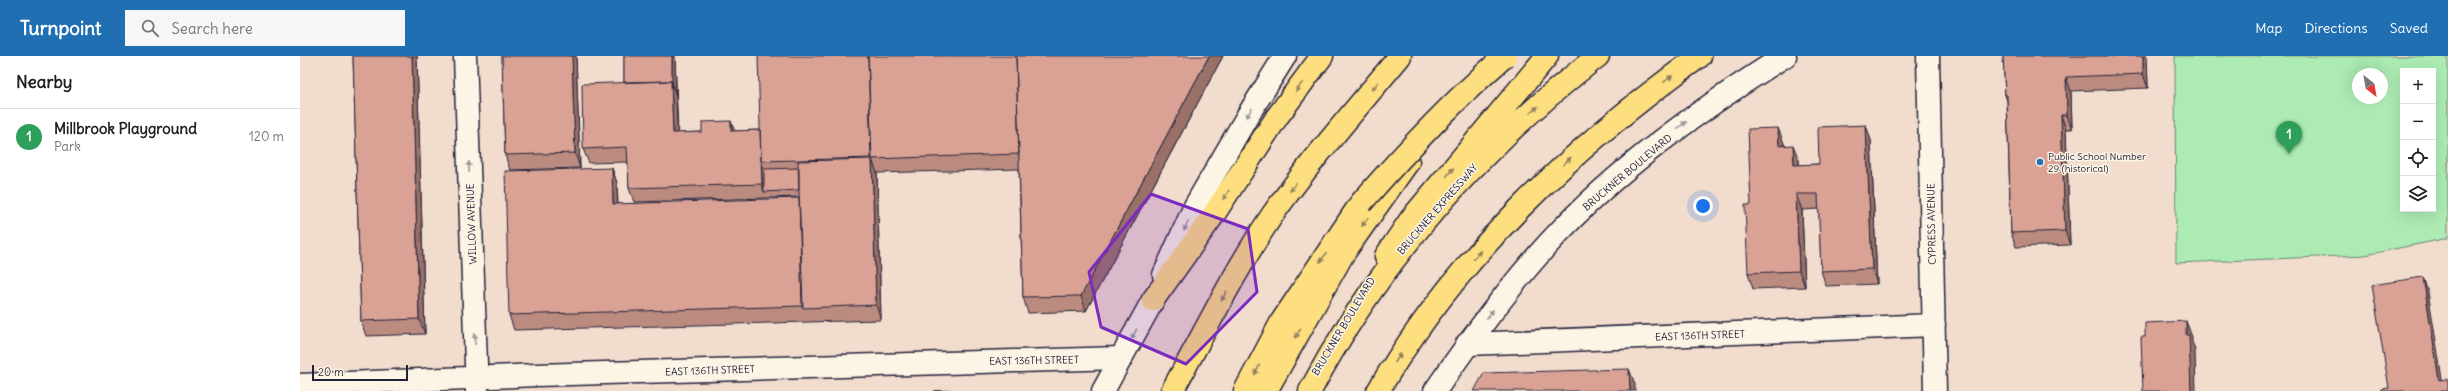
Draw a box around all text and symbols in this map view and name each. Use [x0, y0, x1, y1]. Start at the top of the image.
search box [125, 10, 405, 46]
text: Turnpoint [20, 16, 101, 40]
icon: search [139, 17, 161, 39]
text: Search here [171, 19, 253, 38]
text: Map [2255, 19, 2282, 37]
text: Directions [2304, 19, 2368, 37]
text: Saved [2390, 19, 2428, 37]
north arrow [2352, 68, 2388, 104]
map controls [2400, 68, 2436, 212]
button: + [2400, 68, 2436, 104]
text: Nearby [16, 71, 72, 93]
one-way arrow [1663, 75, 1673, 83]
one-way arrow [1371, 80, 1380, 91]
one-way arrow [1294, 81, 1303, 92]
button: − [2400, 104, 2436, 140]
one-way arrow [1528, 105, 1539, 114]
one-way arrow [1246, 107, 1253, 119]
text: Millbrook Playground [54, 119, 197, 138]
one-way arrow [1677, 121, 1688, 129]
pin: 1 [2276, 121, 2302, 154]
text: 1 [26, 128, 32, 145]
text: 120 m [249, 128, 284, 145]
street label: BRUCKNER BOULEVARD [1580, 131, 1675, 213]
text: Park [54, 138, 81, 155]
button: locate [2400, 140, 2436, 176]
place label: Public School Number 29 (historical) [2048, 150, 2146, 175]
one-way arrow [1562, 156, 1572, 166]
marker: Public School Number 29 (historical) [2035, 157, 2045, 167]
one-way arrow [466, 160, 472, 173]
street label: BRUCKNER EXPRESSWAY [1394, 161, 1481, 257]
one-way arrow [1445, 166, 1454, 177]
button: layers [2400, 176, 2436, 212]
one-way arrow [1289, 181, 1297, 192]
street label: WILLOW AVENUE [464, 183, 479, 265]
street label: CYPRESS AVENUE [1924, 183, 1939, 265]
one-way arrow [1222, 190, 1230, 200]
your location [1693, 196, 1713, 216]
one-way arrow [1361, 217, 1369, 227]
one-way arrow [1183, 220, 1189, 232]
one-way arrow [1473, 249, 1482, 260]
one-way arrow [1319, 253, 1327, 263]
street label: BRUCKNER BOULEVARD [1309, 275, 1378, 378]
one-way arrow [1220, 290, 1227, 302]
one-way arrow [1486, 308, 1495, 319]
one-way arrow [1294, 327, 1301, 339]
street label: EAST 136TH STREET [1655, 327, 1745, 344]
one-way arrow [1131, 328, 1138, 340]
one-way arrow [471, 333, 478, 345]
one-way arrow [1394, 352, 1402, 363]
street label: EAST 136TH STREET [989, 353, 1079, 368]
street label: EAST 136TH STREET [665, 362, 755, 379]
scale bar [312, 363, 408, 382]
one-way arrow [1254, 364, 1260, 376]
text: 20 m [318, 365, 344, 379]

